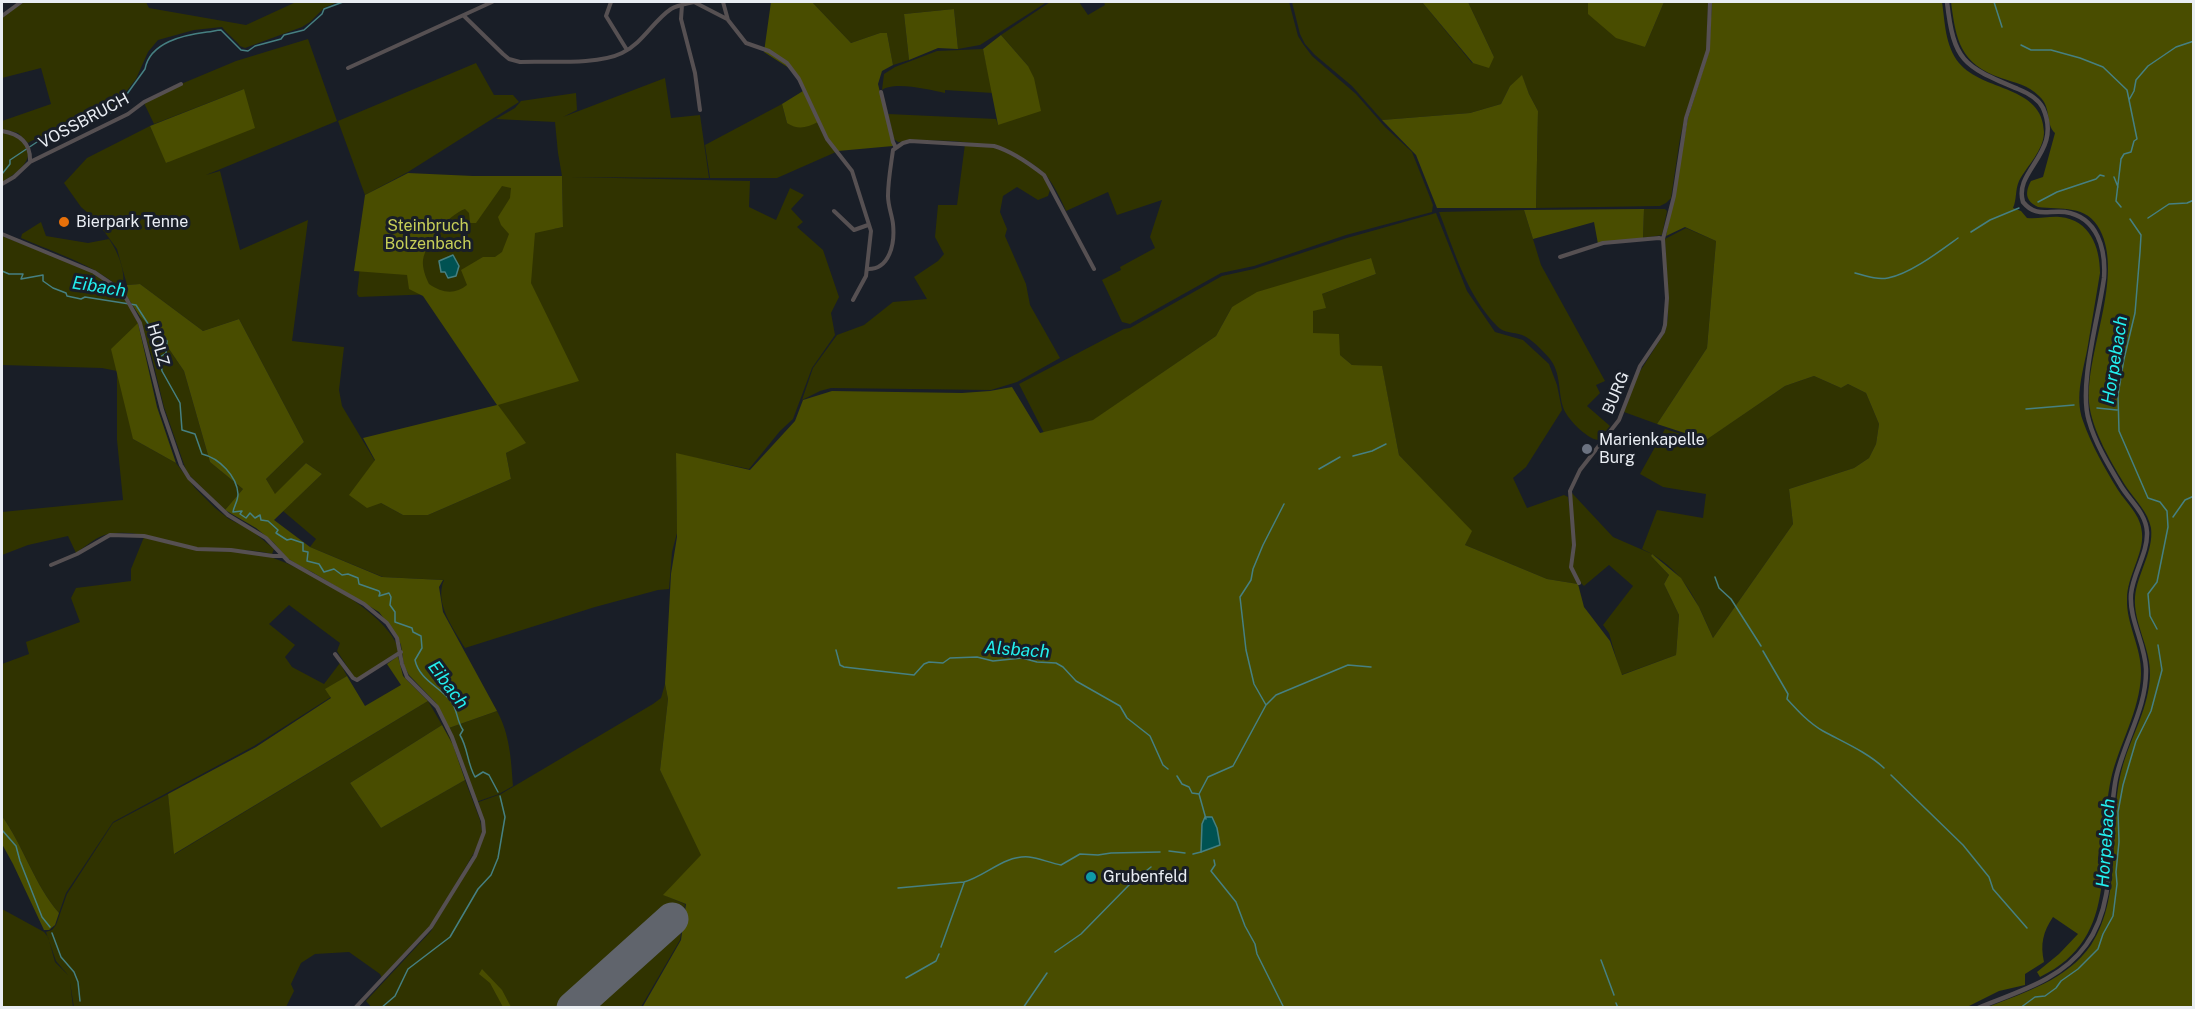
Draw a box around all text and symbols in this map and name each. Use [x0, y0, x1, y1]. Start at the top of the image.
street label: VOSSBRUCH [36, 89, 132, 153]
place label: Bierpark Tenne [76, 212, 188, 232]
marker: Bierpark Tenne [57, 215, 71, 229]
park label: Steinbruch Bolzenbach [385, 216, 471, 254]
water label: Eibach [70, 272, 128, 302]
water label: Horpebach [2097, 314, 2133, 406]
street label: HOLZ [143, 321, 173, 369]
street label: BURG [1599, 369, 1633, 417]
place label: Marienkapelle Burg [1599, 430, 1705, 468]
marker: Marienkapelle Burg [1580, 442, 1594, 456]
water label: Alsbach [984, 637, 1050, 663]
water label: Eibach [423, 657, 473, 713]
water label: Horpebach [2092, 798, 2120, 888]
place label: Grubenfeld [1103, 867, 1187, 887]
marker: Grubenfeld [1084, 870, 1098, 884]

